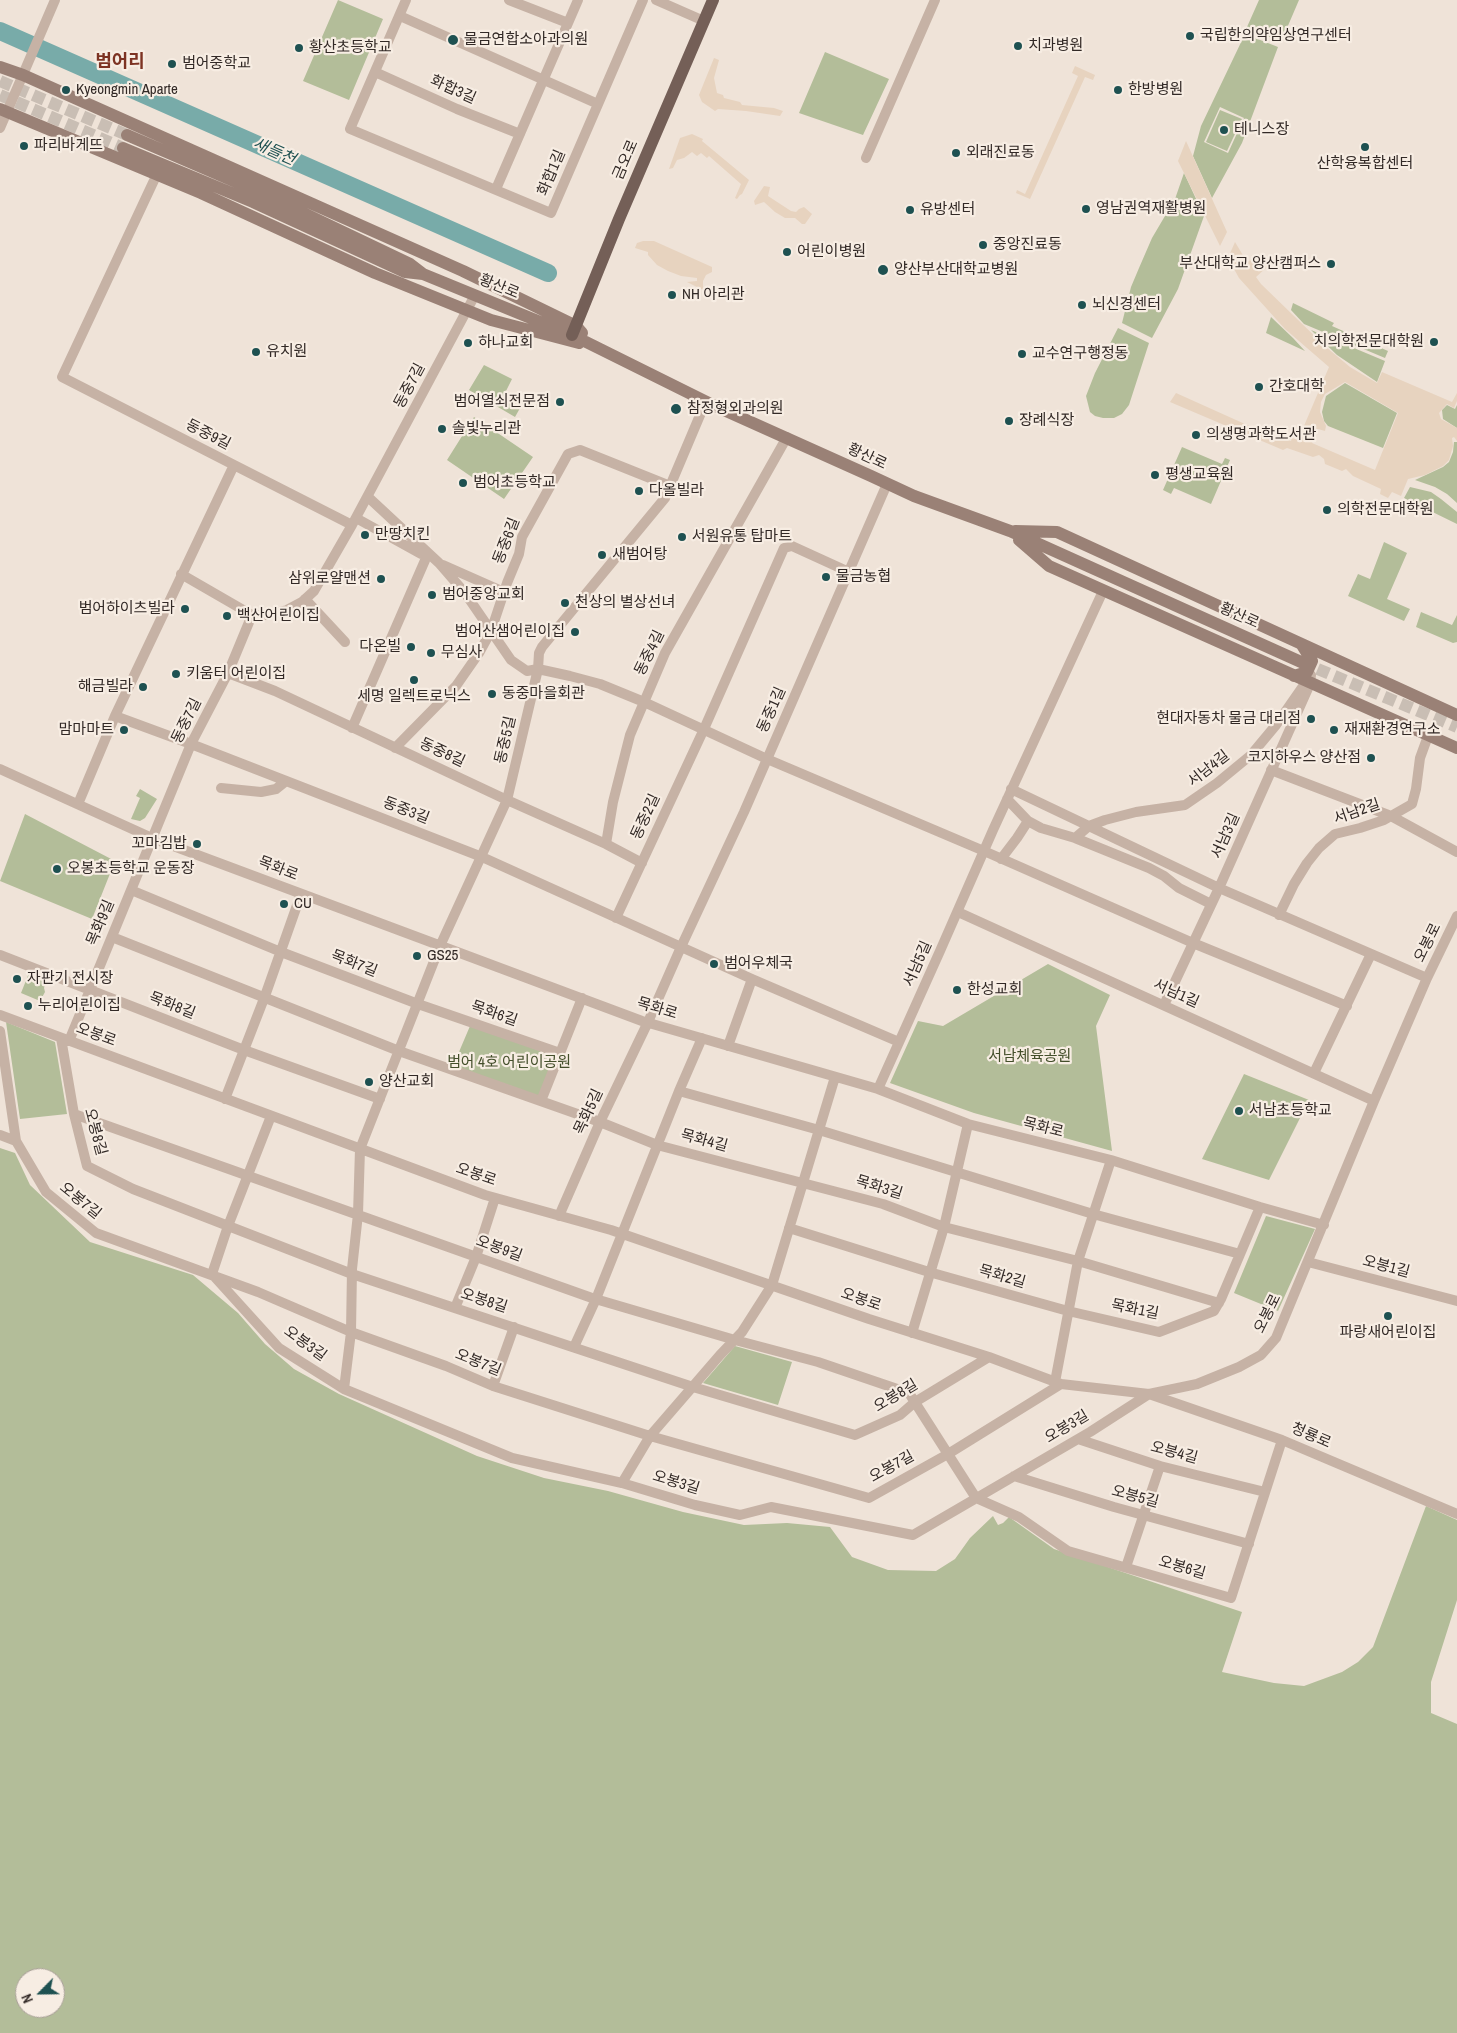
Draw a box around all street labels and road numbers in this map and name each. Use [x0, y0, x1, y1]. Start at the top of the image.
street label: 화합3길 [427, 72, 479, 108]
street label: 금오로 [610, 137, 642, 183]
street label: 화합1길 [534, 147, 570, 199]
street label: 황산로 [476, 271, 522, 303]
street label: 동중7길 [391, 360, 429, 412]
street label: 동중9길 [182, 416, 234, 454]
street label: 황산로 [844, 440, 890, 474]
street label: 동중6길 [490, 515, 524, 567]
street label: 황산로 [1216, 599, 1262, 633]
street label: 동중4길 [631, 627, 669, 679]
street label: 동중1길 [754, 684, 790, 736]
street label: 동중7길 [168, 695, 206, 747]
street label: 동중5길 [492, 714, 520, 766]
street label: 동중8길 [416, 735, 468, 771]
street label: 서남4길 [1184, 747, 1234, 791]
street label: 동중2길 [628, 791, 664, 843]
street label: 동중3길 [380, 794, 432, 828]
street label: 서남2길 [1331, 796, 1383, 828]
street label: 서남3길 [1208, 810, 1244, 862]
street label: 목화로 [255, 853, 301, 885]
street label: 목화9길 [83, 897, 119, 949]
street label: 오봉로 [1411, 920, 1445, 966]
street label: 서남5길 [900, 938, 936, 990]
street label: 목화7길 [328, 947, 380, 981]
street label: 서남1길 [1150, 976, 1202, 1012]
street label: 목화8길 [146, 989, 198, 1023]
street label: 목화로 [635, 994, 679, 1024]
street label: 목화6길 [468, 998, 520, 1030]
street label: 오봉로 [73, 1019, 119, 1051]
street label: 목화5길 [571, 1086, 607, 1138]
street label: 오봉8길 [80, 1106, 110, 1158]
street label: 목화로 [1021, 1114, 1065, 1142]
street label: 목화4길 [678, 1126, 730, 1156]
street label: 오봉로 [453, 1160, 499, 1190]
street label: 목화3길 [853, 1172, 905, 1204]
street label: 오봉7길 [56, 1179, 104, 1223]
street label: 오봉9길 [473, 1232, 525, 1266]
street label: 오봉1길 [1360, 1252, 1412, 1282]
street label: 목화2길 [976, 1262, 1028, 1292]
street label: 오봉8길 [458, 1285, 510, 1317]
street label: 오봉로 [838, 1285, 884, 1315]
street label: 오봉로 [1251, 1291, 1285, 1337]
street label: 목화1길 [1110, 1297, 1160, 1323]
street label: 오봉3길 [280, 1323, 330, 1365]
street label: 오봉7길 [452, 1346, 504, 1380]
street label: 오봉8길 [871, 1376, 921, 1416]
street label: 오봉3길 [1042, 1407, 1092, 1447]
street label: 청룡로 [1288, 1420, 1334, 1452]
street label: 오봉4길 [1148, 1438, 1200, 1468]
street label: 오봉7길 [867, 1447, 917, 1487]
street label: 오봉3길 [650, 1467, 702, 1499]
street label: 오봉5길 [1109, 1482, 1161, 1512]
street label: 오봉6길 [1156, 1553, 1208, 1583]

